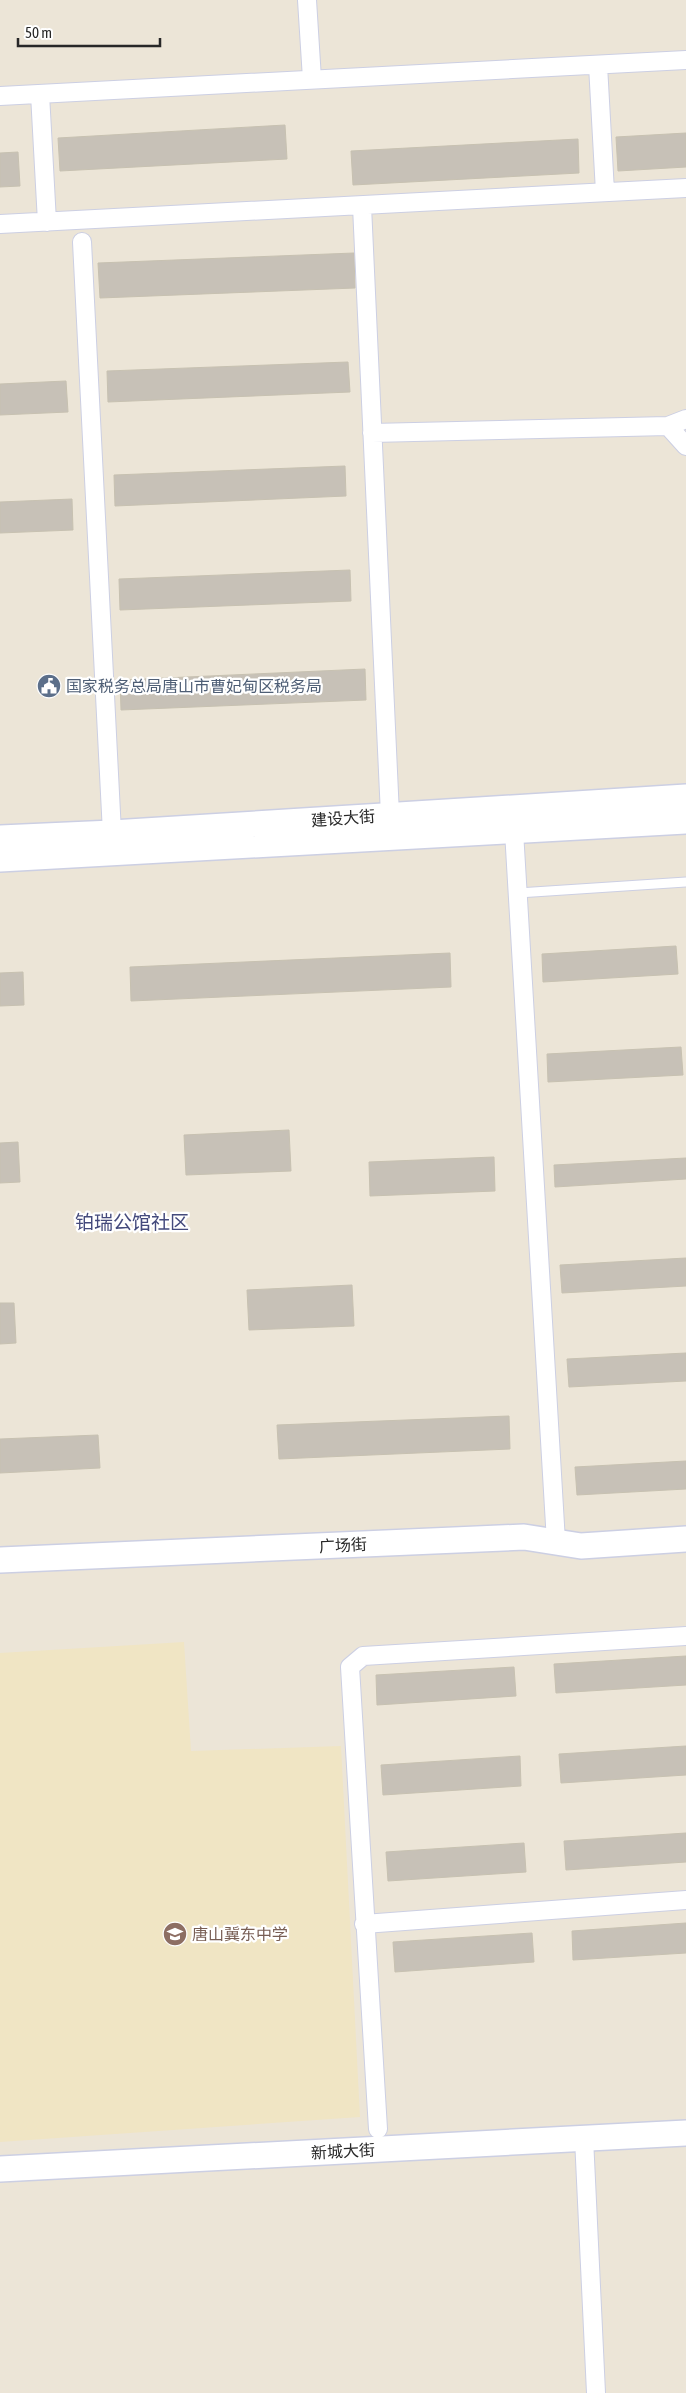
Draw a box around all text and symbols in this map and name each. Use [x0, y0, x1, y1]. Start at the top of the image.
scale bar [18, 15, 160, 47]
text: 50 m [25, 24, 52, 41]
public building icon: 国家税务总局唐山市曹妃甸区税务局 [36, 673, 62, 699]
place label: 国家税务总局唐山市曹妃甸区税务局 [66, 677, 322, 695]
street label: 建设大街 [310, 807, 376, 829]
district label: 铂瑞公馆社区 [75, 1211, 189, 1233]
street label: 广场街 [319, 1535, 367, 1555]
school or university icon: 唐山冀东中学 [162, 1921, 188, 1947]
place label: 唐山冀东中学 [192, 1925, 288, 1943]
street label: 新城大街 [311, 2140, 375, 2162]

